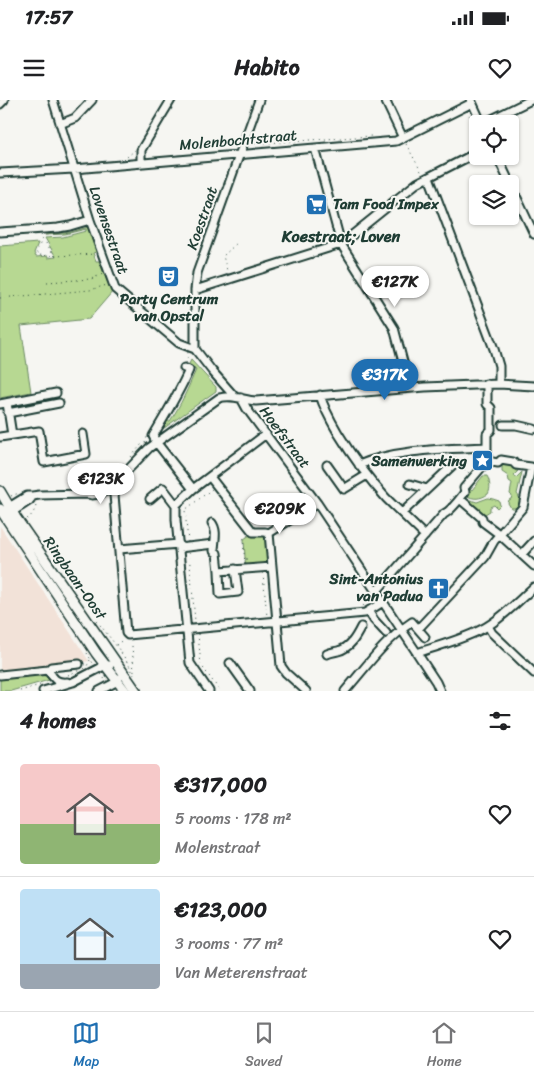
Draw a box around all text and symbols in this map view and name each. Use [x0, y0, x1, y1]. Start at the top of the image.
text: 17:57 [25, 1, 72, 34]
text: Habito [234, 48, 300, 87]
icon: menu [20, 54, 48, 82]
icon: heart [486, 54, 514, 82]
map controls [469, 115, 519, 225]
button: locate [469, 115, 519, 165]
street label: Molenbochtstraat [178, 122, 298, 158]
button: layers [469, 175, 519, 225]
street label: Lovensestraat [82, 182, 136, 278]
street label: Koestraat [179, 182, 225, 253]
place label: Tam Food Impex [333, 191, 440, 217]
supermarket icon: Tam Food Impex [305, 192, 329, 216]
district label: Koestraat; Loven [281, 222, 401, 251]
theatre icon: Party Centrum van Opstal [157, 264, 181, 288]
pin: €127K [360, 266, 430, 308]
text: €127K [372, 267, 418, 296]
place label: Party Centrum van Opstal [120, 286, 219, 329]
pin: €317K [350, 358, 420, 401]
text: €317K [362, 360, 408, 389]
street label: Hoefstraat [253, 400, 318, 474]
place label: Samenwerking [370, 448, 467, 474]
place icon: Samenwerking [471, 449, 495, 473]
pin: €123K [66, 462, 136, 505]
text: €123K [78, 464, 124, 493]
pin: €209K [245, 492, 315, 535]
text: €209K [255, 494, 305, 523]
street label: Ringbaan-Oost [36, 531, 114, 626]
place label: Sint-Antonius van Padua [328, 566, 424, 609]
church icon: Sint-Antonius van Padua [427, 576, 451, 600]
text: 4 homes [20, 702, 96, 740]
icon: filters [486, 707, 514, 735]
text: €317,000 [175, 766, 267, 804]
icon: home [60, 784, 120, 844]
icon: heart [486, 800, 514, 828]
text: 5 rooms · 178 m² [175, 804, 292, 833]
text: Molenstraat [175, 833, 260, 862]
text: €123,000 [175, 891, 267, 929]
icon: home [60, 909, 120, 969]
icon: heart [486, 925, 514, 953]
text: 3 rooms · 77 m² [175, 929, 283, 958]
text: Van Meterenstraat [175, 958, 308, 987]
tab: Map [72, 1019, 100, 1074]
tab: Saved [245, 1019, 282, 1074]
tab: Home [427, 1019, 462, 1074]

